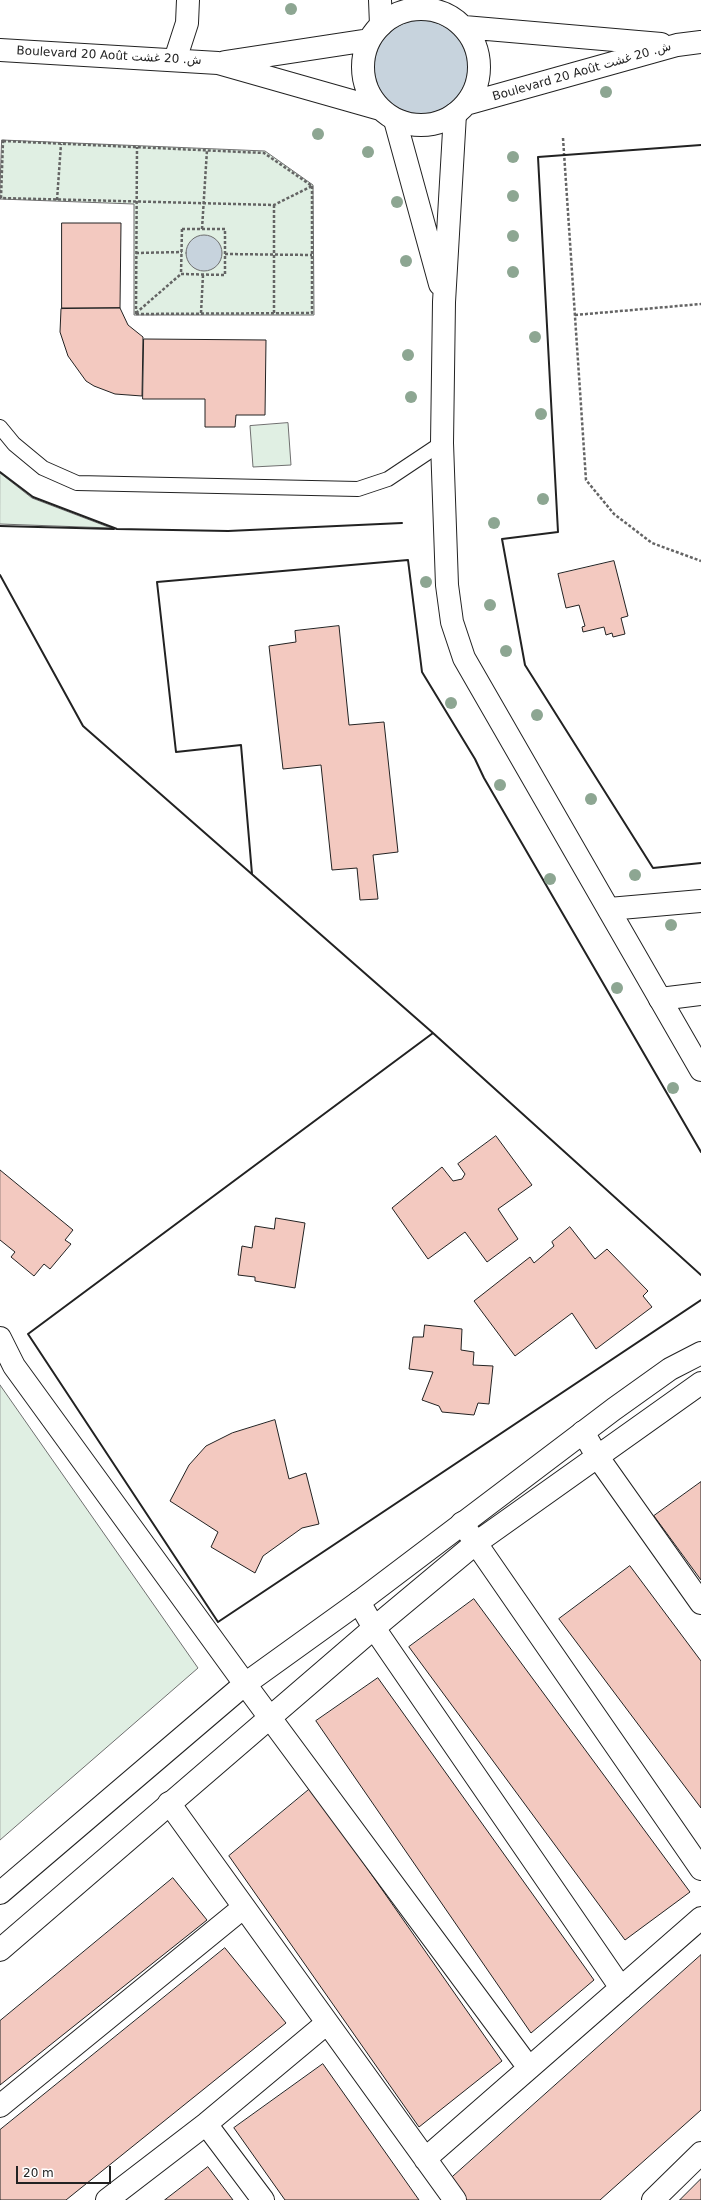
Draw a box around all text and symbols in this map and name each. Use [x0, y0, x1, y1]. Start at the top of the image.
street label: Boulevard 20 Août ش. 20 غشت [491, 40, 673, 104]
street label: Boulevard 20 Août ش. 20 غشت [16, 44, 202, 68]
scale bar [18, 2158, 113, 2184]
text: 20 m [23, 2166, 54, 2180]

